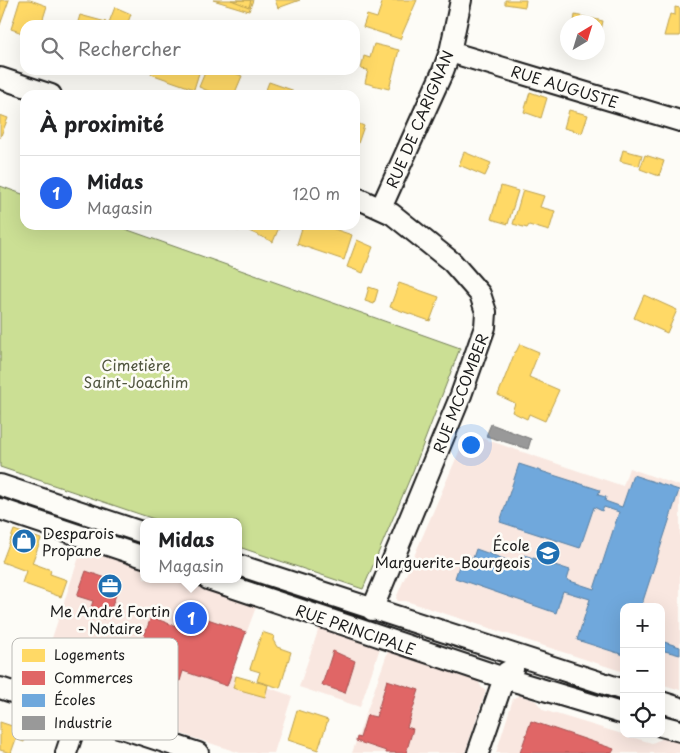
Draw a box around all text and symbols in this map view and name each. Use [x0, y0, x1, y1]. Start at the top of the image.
north arrow [560, 15, 605, 60]
search box [20, 20, 360, 75]
icon: search [38, 34, 66, 62]
text: Rechercher [78, 34, 181, 62]
street label: RUE DE CARIGNAN [380, 46, 458, 192]
street label: RUE AUGUSTE [508, 59, 622, 113]
text: À proximité [40, 107, 164, 139]
text: Midas [87, 167, 143, 195]
text: 1 [52, 181, 60, 205]
text: 120 m [293, 181, 340, 205]
text: Magasin [87, 195, 153, 219]
street label: RUE MCCOMBER [427, 330, 493, 456]
park label: Cimetière Saint-Joachim [84, 353, 188, 393]
your location [458, 432, 484, 458]
popup [140, 518, 242, 583]
place label: Desparois Propane [42, 521, 114, 561]
text: Midas [158, 525, 214, 553]
shop icon: Desparois Propane [11, 528, 37, 554]
place label: École Marguerite-Bourgeois [375, 533, 530, 573]
school or university icon: École Marguerite-Bourgeois [535, 540, 561, 566]
text: Magasin [158, 553, 224, 577]
office icon: Me André Fortin - Notaire [97, 573, 123, 599]
street label: RUE PRINCIPALE [293, 598, 419, 660]
place label: Me André Fortin - Notaire [50, 599, 170, 639]
pin: 1 [175, 599, 207, 637]
map controls [620, 603, 665, 738]
button: + [620, 603, 665, 648]
legend [12, 638, 178, 740]
text: Logements [54, 644, 125, 665]
button: − [620, 648, 665, 693]
text: Commerces [54, 667, 133, 688]
text: Écoles [54, 689, 95, 710]
button: locate [620, 693, 665, 738]
text: Industrie [54, 712, 112, 733]

